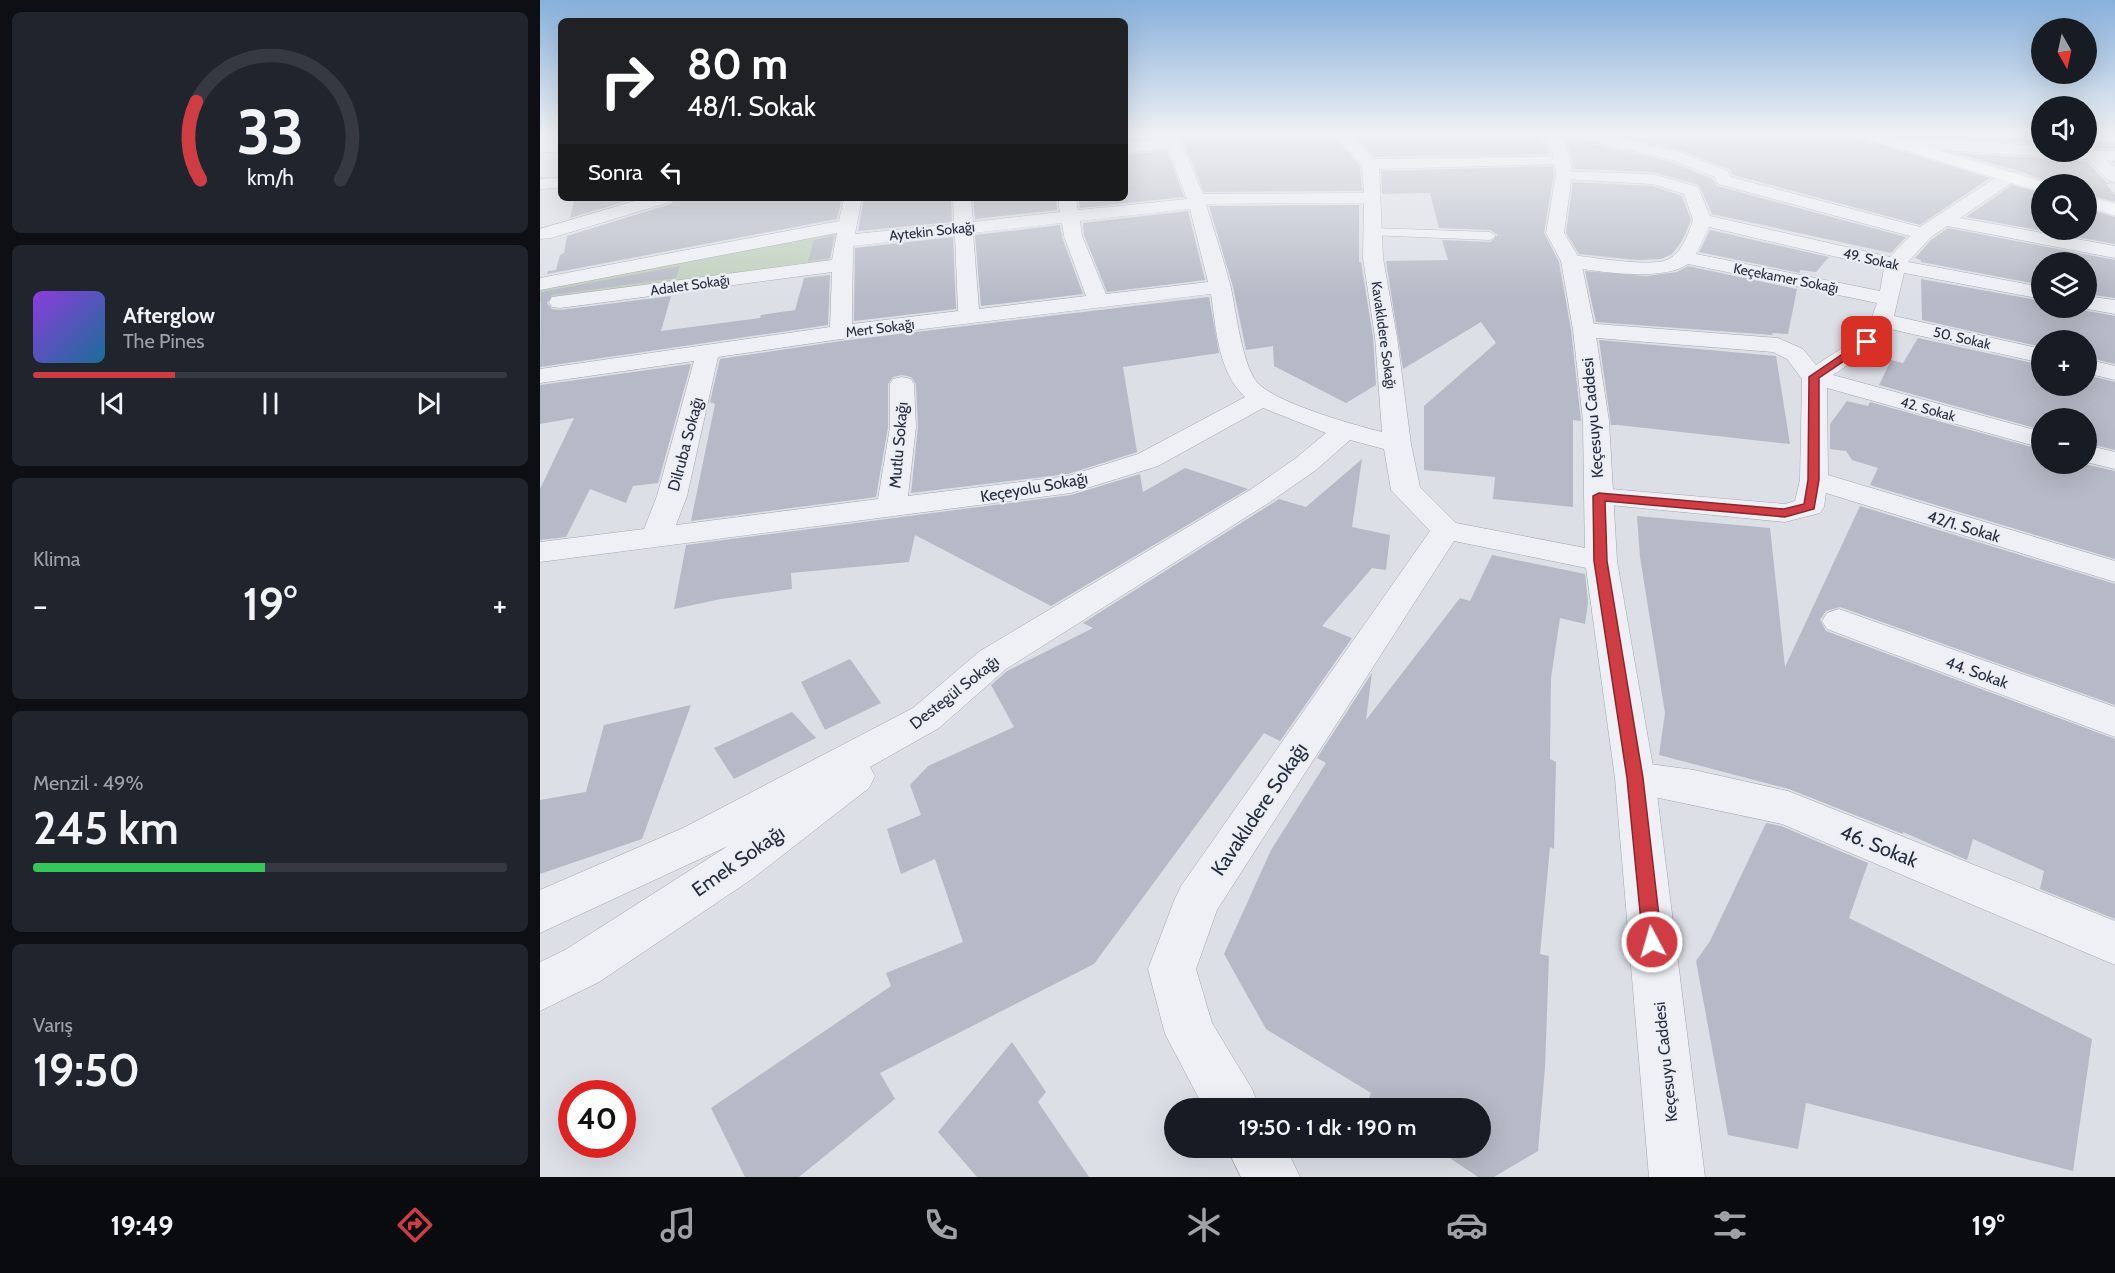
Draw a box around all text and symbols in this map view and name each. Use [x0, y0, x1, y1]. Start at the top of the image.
north arrow [2031, 18, 2097, 84]
map controls [2031, 18, 2097, 474]
text: 80 m [687, 38, 788, 90]
icon: right [588, 42, 666, 120]
text: 48/1. Sokak [687, 90, 816, 123]
text: 33 [236, 94, 304, 170]
button: sound [2031, 96, 2097, 162]
icon: left [655, 156, 688, 189]
text: Sonra [588, 159, 643, 186]
text: km/h [247, 164, 293, 190]
button: search [2031, 174, 2097, 240]
street label: Aytekin Sokağı [888, 218, 976, 244]
street label: 49. Sokak [1841, 244, 1901, 274]
button: layers [2031, 252, 2097, 318]
street label: Keçekamer Sokağı [1732, 259, 1840, 297]
street label: Adalet Sokağı [649, 271, 731, 299]
street label: Kavaklıdere Sokağı [1368, 280, 1400, 390]
text: Afterglow [123, 302, 215, 329]
street label: Mert Sokağı [844, 315, 916, 341]
pin [1841, 316, 1892, 367]
street label: 50. Sokak [1932, 323, 1993, 353]
icon: arrive [1850, 325, 1883, 358]
text: The Pines [123, 329, 205, 353]
button: + [2031, 330, 2097, 396]
street label: Keçesuyu Caddesi [1578, 357, 1607, 479]
icon: previous [96, 387, 129, 420]
icon: pause [254, 387, 287, 420]
icon: next [412, 387, 445, 420]
street label: 42. Sokak [1898, 393, 1958, 426]
street label: Dilruba Sokağı [664, 395, 707, 493]
street label: Mutlu Sokağı [885, 401, 912, 489]
button: − [2031, 408, 2097, 474]
street label: Keçeyolu Sokağı [979, 469, 1089, 506]
street label: 42/1. Sokak [1925, 506, 2003, 547]
text: Klima [33, 547, 80, 571]
text: 19° [243, 577, 297, 631]
text: − [33, 585, 48, 625]
text: + [492, 585, 507, 625]
street label: Destegül Sokağı [906, 652, 1003, 733]
street label: 44. Sokak [1943, 652, 2012, 693]
street label: Kavaklıdere Sokağı [1206, 738, 1312, 880]
text: Menzil · 49% [33, 771, 143, 795]
text: 245 km [33, 801, 179, 855]
street label: Emek Sokağı [687, 820, 789, 902]
street label: 46. Sokak [1837, 820, 1921, 872]
position arrow [1620, 910, 1684, 974]
street label: Keçesuyu Caddesi [1650, 1001, 1681, 1123]
text: Varış [33, 1013, 73, 1037]
text: 19:50 [33, 1043, 140, 1097]
speed limit sign: 40 [558, 1080, 636, 1158]
text: 19:50 · 1 dk · 190 m [1239, 1114, 1416, 1141]
icon: directions [394, 1204, 436, 1246]
icon: music [657, 1204, 699, 1246]
icon: phone [920, 1204, 962, 1246]
icon: climate [1183, 1204, 1225, 1246]
icon: car [1446, 1204, 1488, 1246]
icon: filters [1709, 1204, 1751, 1246]
text: 19:49 [110, 1209, 174, 1242]
text: 19° [1972, 1209, 2004, 1242]

